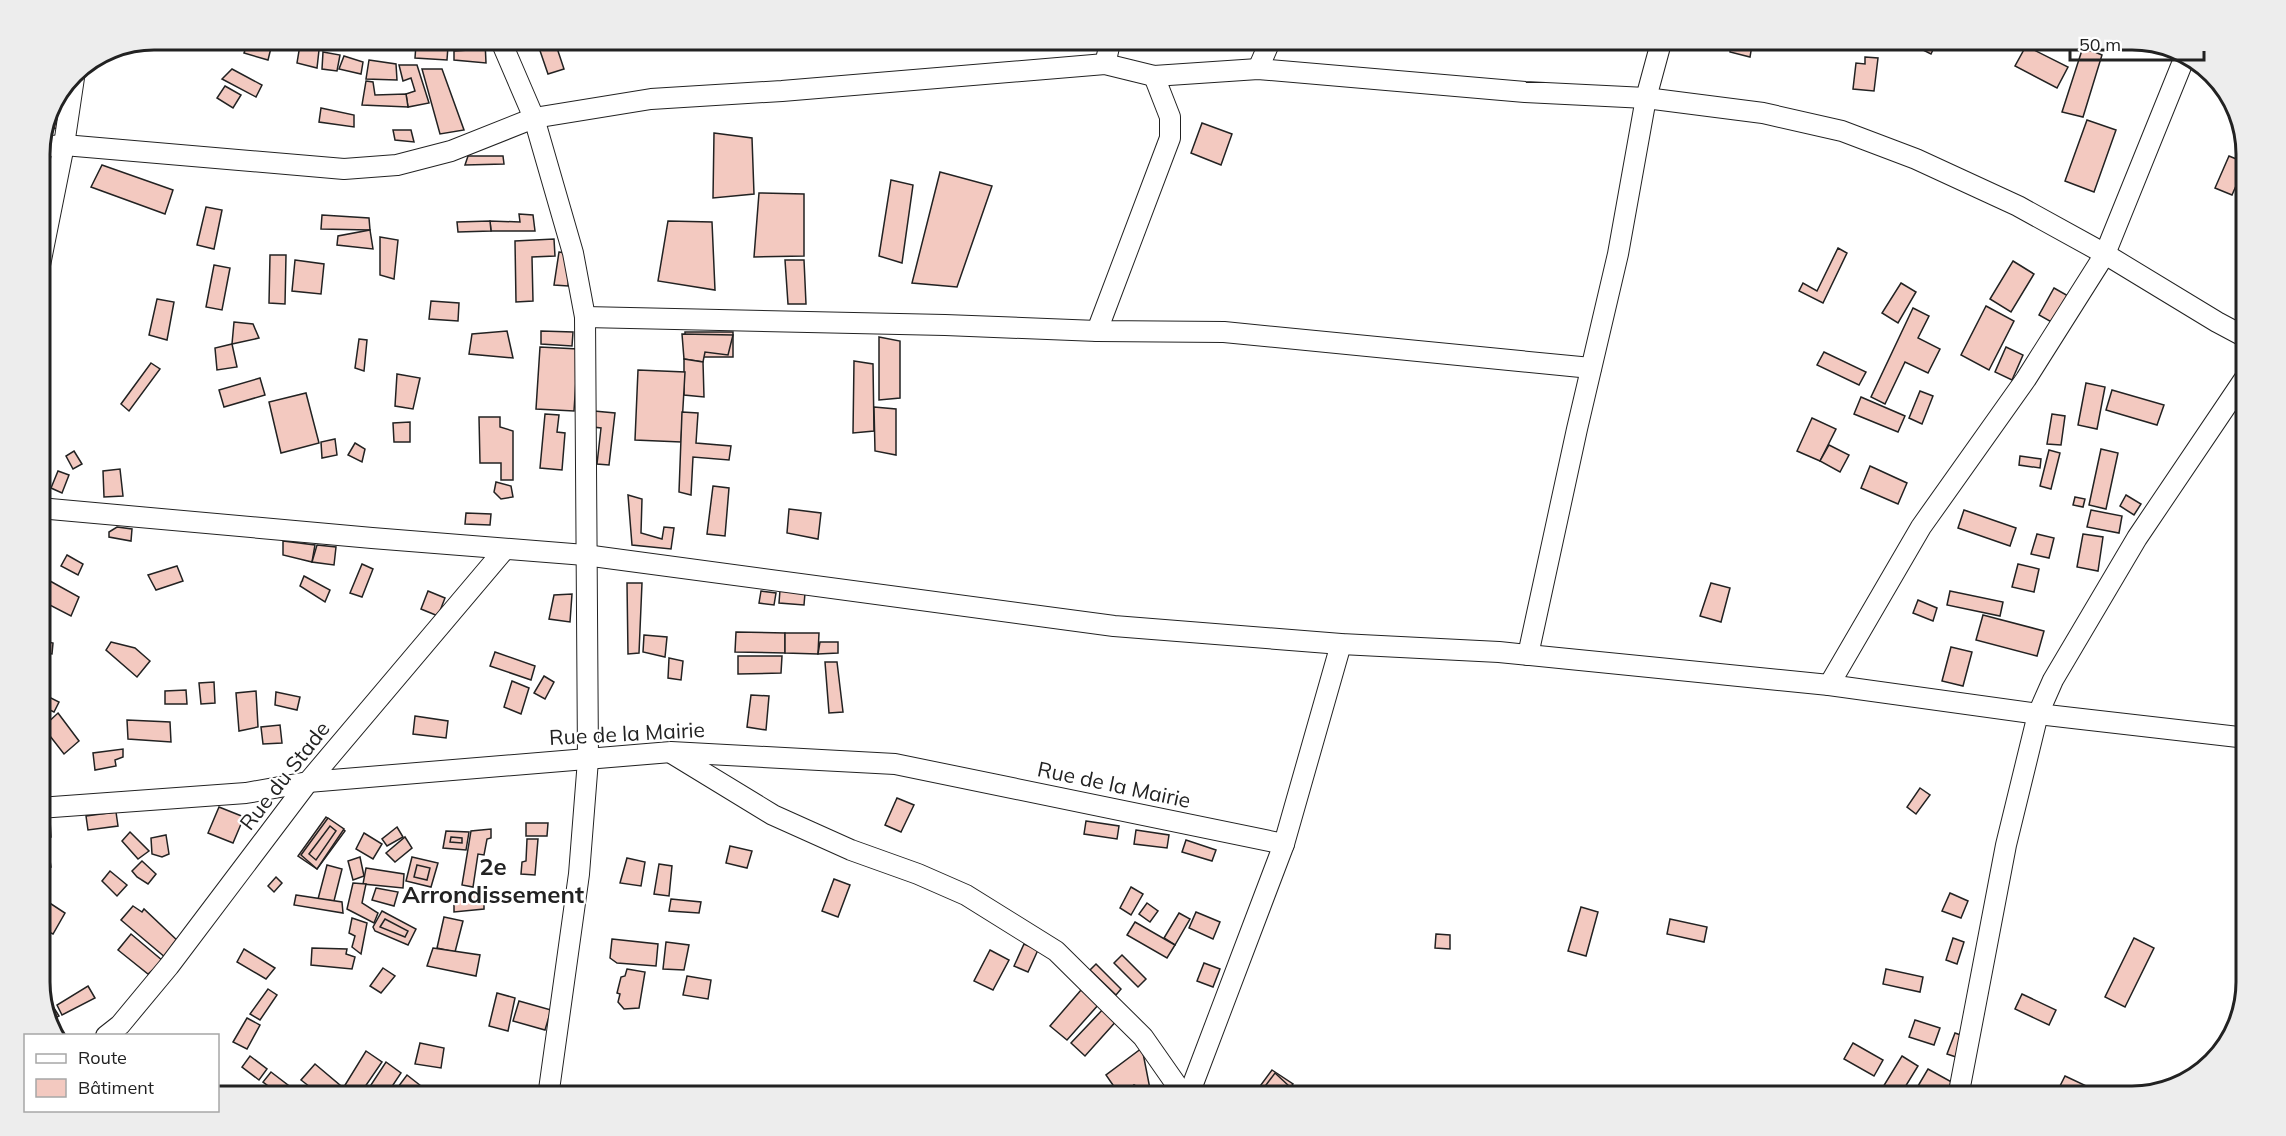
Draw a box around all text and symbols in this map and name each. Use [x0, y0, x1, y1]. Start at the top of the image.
scale bar [2070, 24, 2204, 62]
text: 50 m [2079, 33, 2121, 56]
street label: Rue du Stade [234, 716, 335, 835]
street label: Rue de la Mairie [548, 716, 705, 750]
street label: Rue de la Mairie [1035, 755, 1193, 813]
district label: 2e Arrondissement [402, 851, 584, 909]
legend [24, 1034, 219, 1112]
text: Route [78, 1046, 127, 1069]
text: Bâtiment [78, 1076, 154, 1099]

